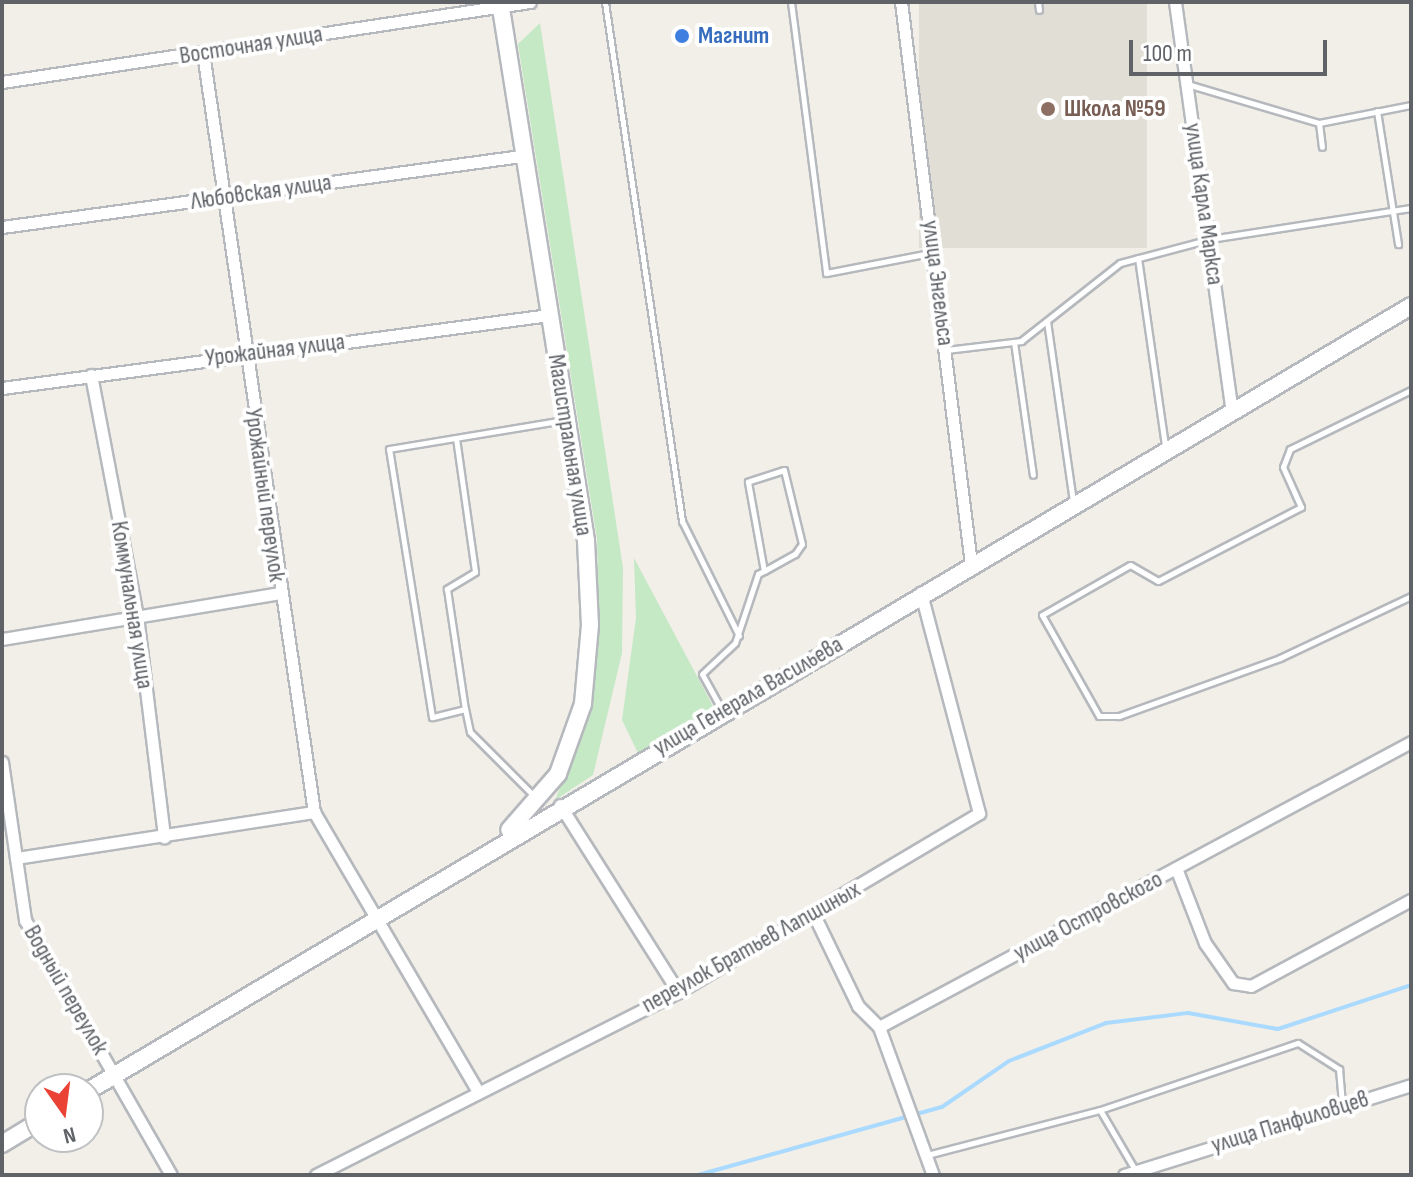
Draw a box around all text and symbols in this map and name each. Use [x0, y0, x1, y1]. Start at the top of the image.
street label: Восточная улица [177, 19, 325, 71]
place label: Магнит [698, 22, 769, 50]
scale bar [1133, 24, 1331, 74]
marker: Магнит [673, 27, 691, 45]
text: 100 m [1143, 39, 1192, 68]
place label: Школа №59 [1064, 95, 1166, 123]
marker: Школа №59 [1039, 100, 1057, 118]
street label: улица Карла Маркса [1178, 121, 1230, 287]
street label: Любовская улица [189, 168, 333, 216]
street label: улица Энгельса [916, 219, 960, 347]
street label: Урожайная улица [204, 327, 346, 373]
street label: Магистральная улица [541, 352, 599, 538]
street label: Урожайный переулок [239, 406, 291, 584]
street label: Коммунальная улица [105, 519, 159, 691]
street label: улица Генерала Васильева [648, 630, 848, 762]
street label: улица Островского [1009, 865, 1167, 967]
street label: переулок Братьев Лапшиных [637, 875, 865, 1019]
street label: Водный переулок [17, 920, 115, 1060]
north arrow [24, 1073, 104, 1153]
street label: улица Панфиловцев [1208, 1084, 1372, 1160]
text: N [60, 1120, 78, 1149]

